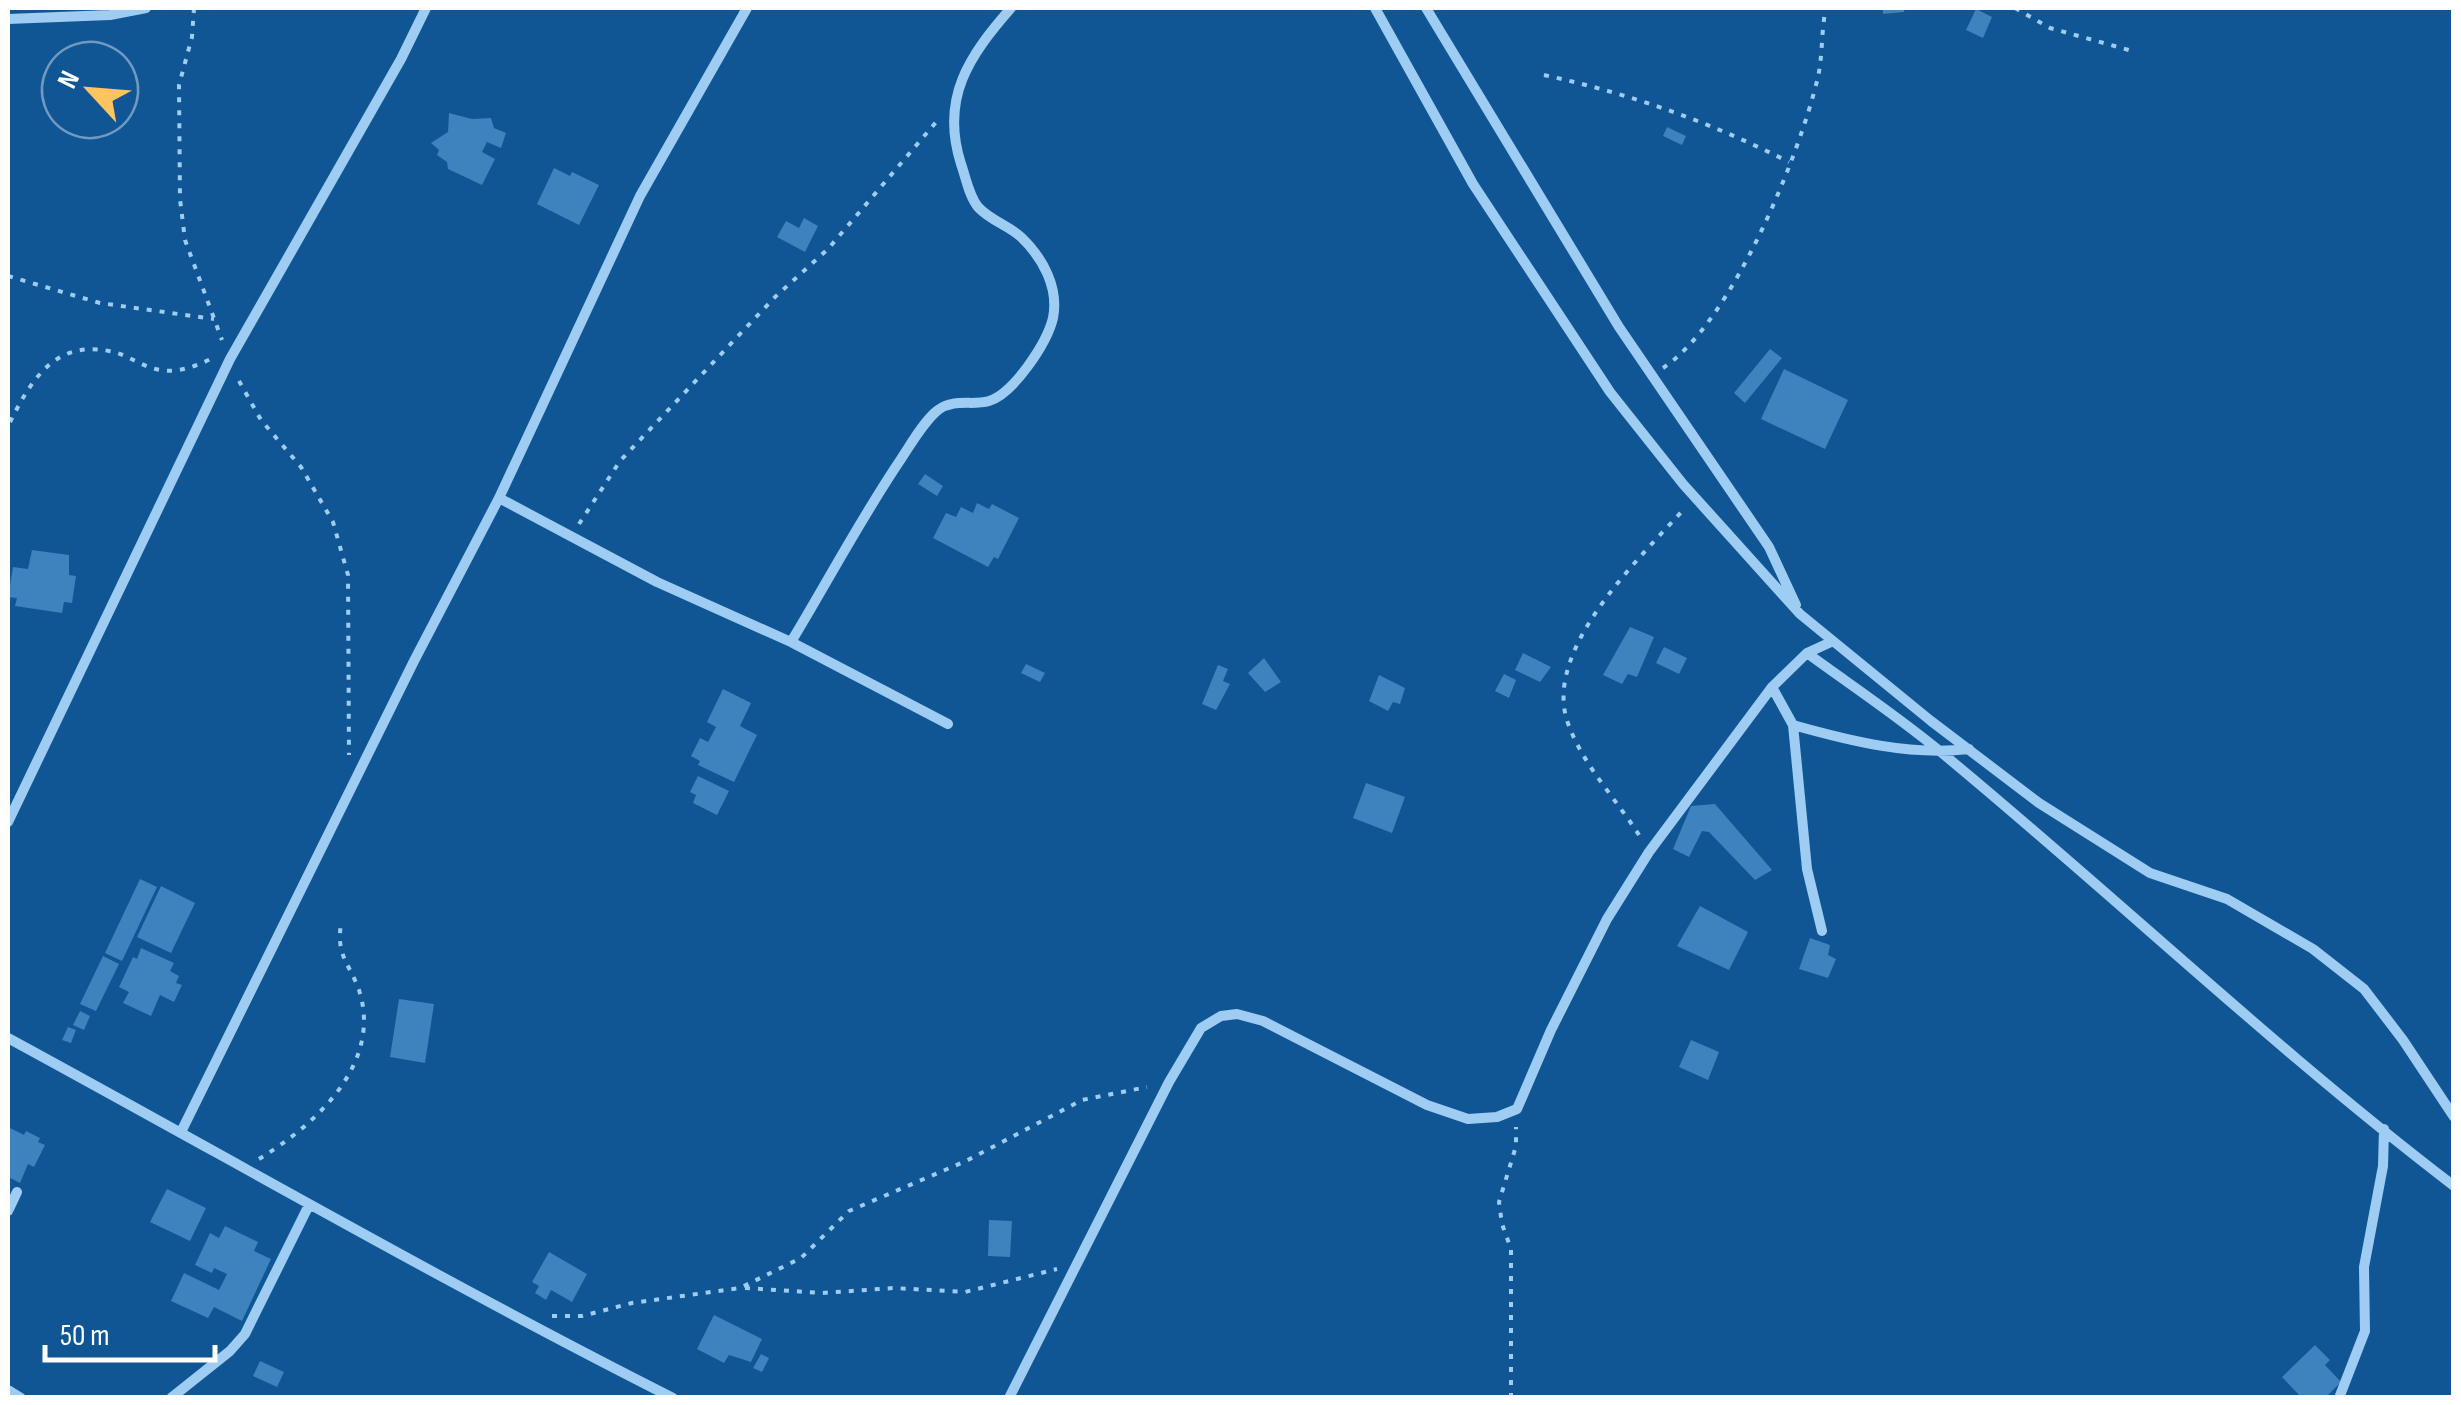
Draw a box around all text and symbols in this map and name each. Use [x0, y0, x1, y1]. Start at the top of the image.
north arrow [40, 40, 140, 140]
text: N [51, 66, 87, 94]
scale bar [45, 1300, 215, 1362]
text: 50 m [60, 1318, 109, 1354]

